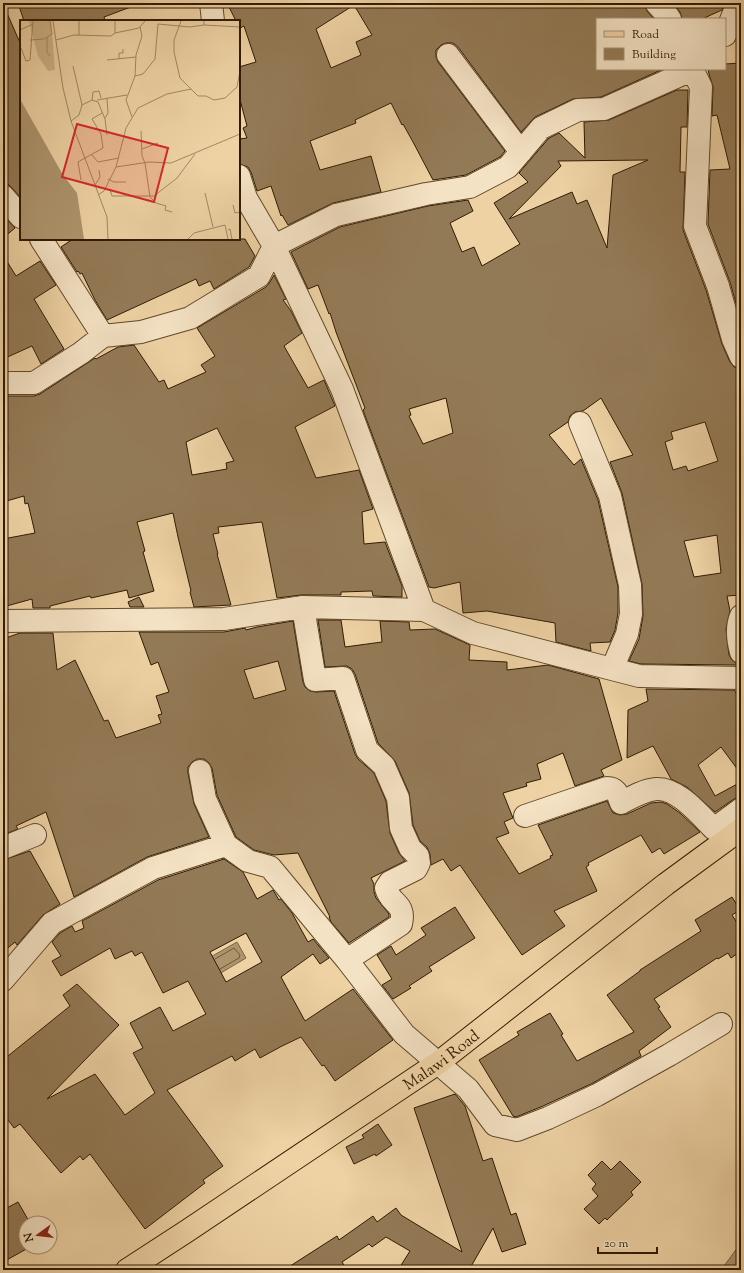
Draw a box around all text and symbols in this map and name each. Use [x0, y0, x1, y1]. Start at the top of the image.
legend [596, 18, 726, 70]
inset map [20, 20, 240, 240]
text: Road [632, 26, 659, 44]
text: Building [632, 46, 676, 64]
street label: Malawi Road [399, 1026, 485, 1097]
north arrow [18, 1215, 58, 1255]
scale bar [598, 1229, 657, 1255]
text: N [20, 1231, 38, 1245]
text: 20 m [604, 1235, 629, 1253]

